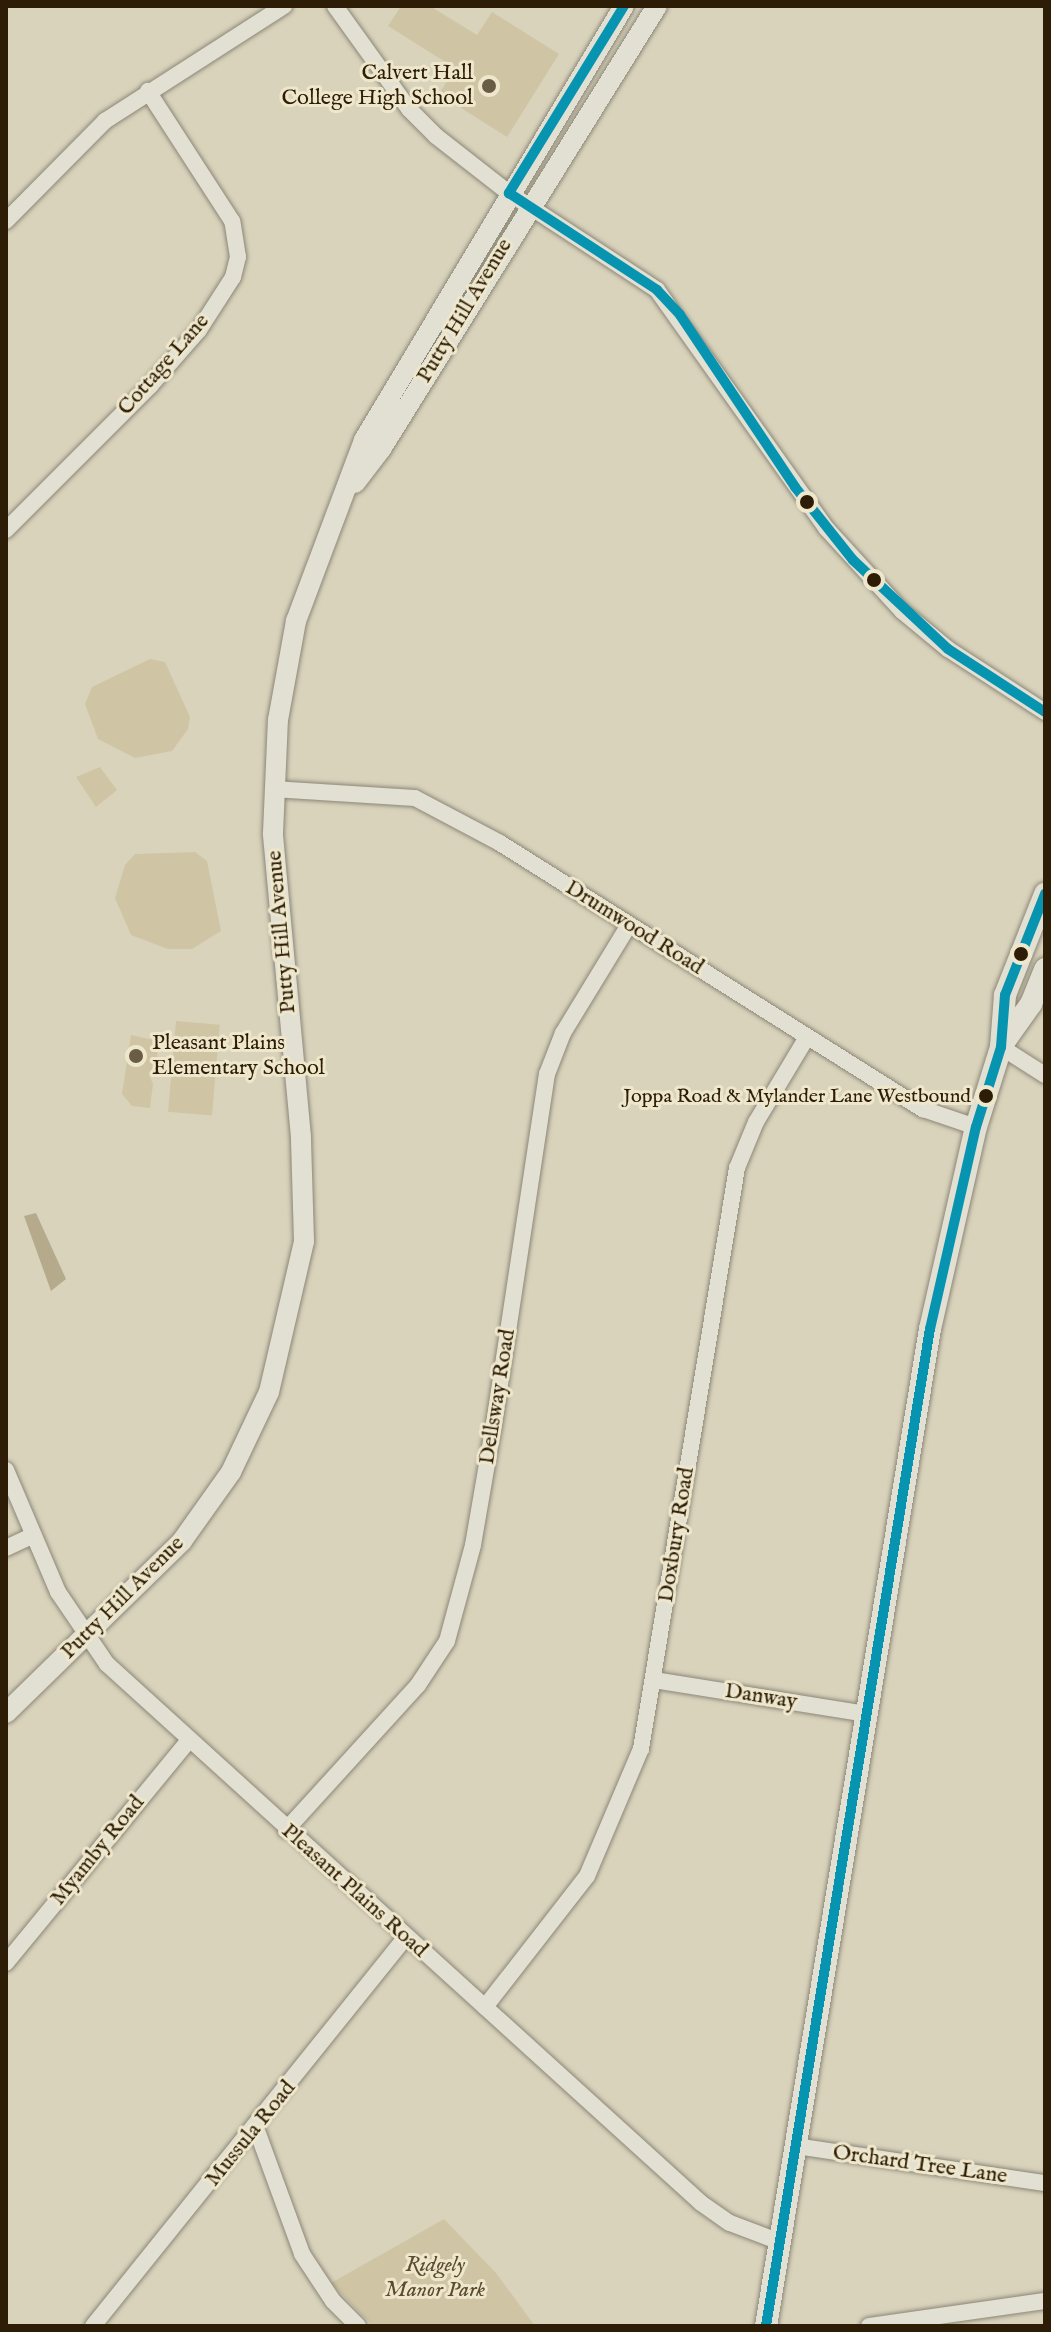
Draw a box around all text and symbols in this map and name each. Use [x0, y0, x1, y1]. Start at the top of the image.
place label: Calvert Hall College High School [281, 60, 473, 112]
marker: Calvert Hall College High School [480, 77, 498, 95]
street label: Putty Hill Avenue [412, 234, 518, 388]
street label: Cottage Lane [113, 309, 215, 421]
unlabelled marker [799, 494, 815, 510]
unlabelled marker [866, 572, 882, 588]
street label: Putty Hill Avenue [262, 849, 302, 1015]
street label: Drumwood Road [560, 875, 708, 981]
unlabelled marker [1013, 946, 1029, 962]
place label: Pleasant Plains Elementary School [152, 1030, 325, 1082]
marker: Pleasant Plains Elementary School [127, 1047, 145, 1065]
place label: Joppa Road & Mylander Lane Westbound [623, 1084, 971, 1108]
marker: Joppa Road & Mylander Lane Westbound [978, 1088, 994, 1104]
street label: Dellsway Road [474, 1327, 522, 1467]
street label: Doxbury Road [653, 1466, 701, 1604]
street label: Putty Hill Avenue [56, 1531, 190, 1665]
street label: Danway [723, 1678, 799, 1716]
street label: Myamby Road [46, 1791, 150, 1911]
street label: Pleasant Plains Road [275, 1818, 433, 1964]
street label: Mussula Road [200, 2076, 302, 2192]
street label: Orchard Tree Lane [831, 2140, 1009, 2190]
park label: Ridgely Manor Park [385, 2252, 485, 2304]

